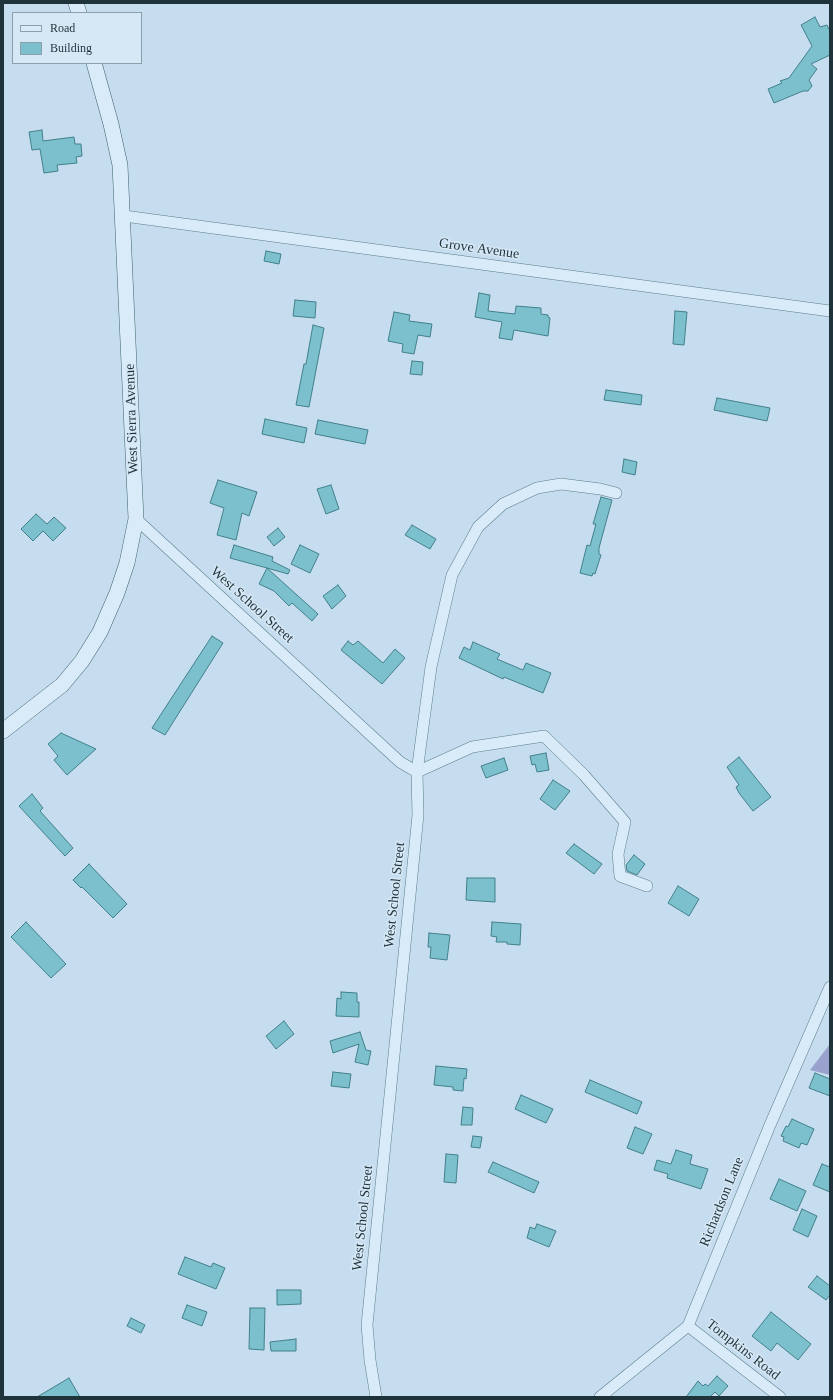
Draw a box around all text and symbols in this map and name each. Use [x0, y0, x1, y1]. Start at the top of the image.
legend [12, 12, 142, 64]
text: Road [50, 21, 75, 35]
text: Building [50, 41, 92, 55]
street label: Grove Avenue [438, 235, 520, 263]
street label: West Sierra Avenue [122, 363, 142, 475]
street label: West School Street [207, 563, 297, 647]
street label: West School Street [381, 841, 409, 949]
street label: Richardson Lane [696, 1155, 748, 1249]
street label: West School Street [349, 1164, 377, 1272]
street label: Tompkins Road [703, 1316, 783, 1384]

